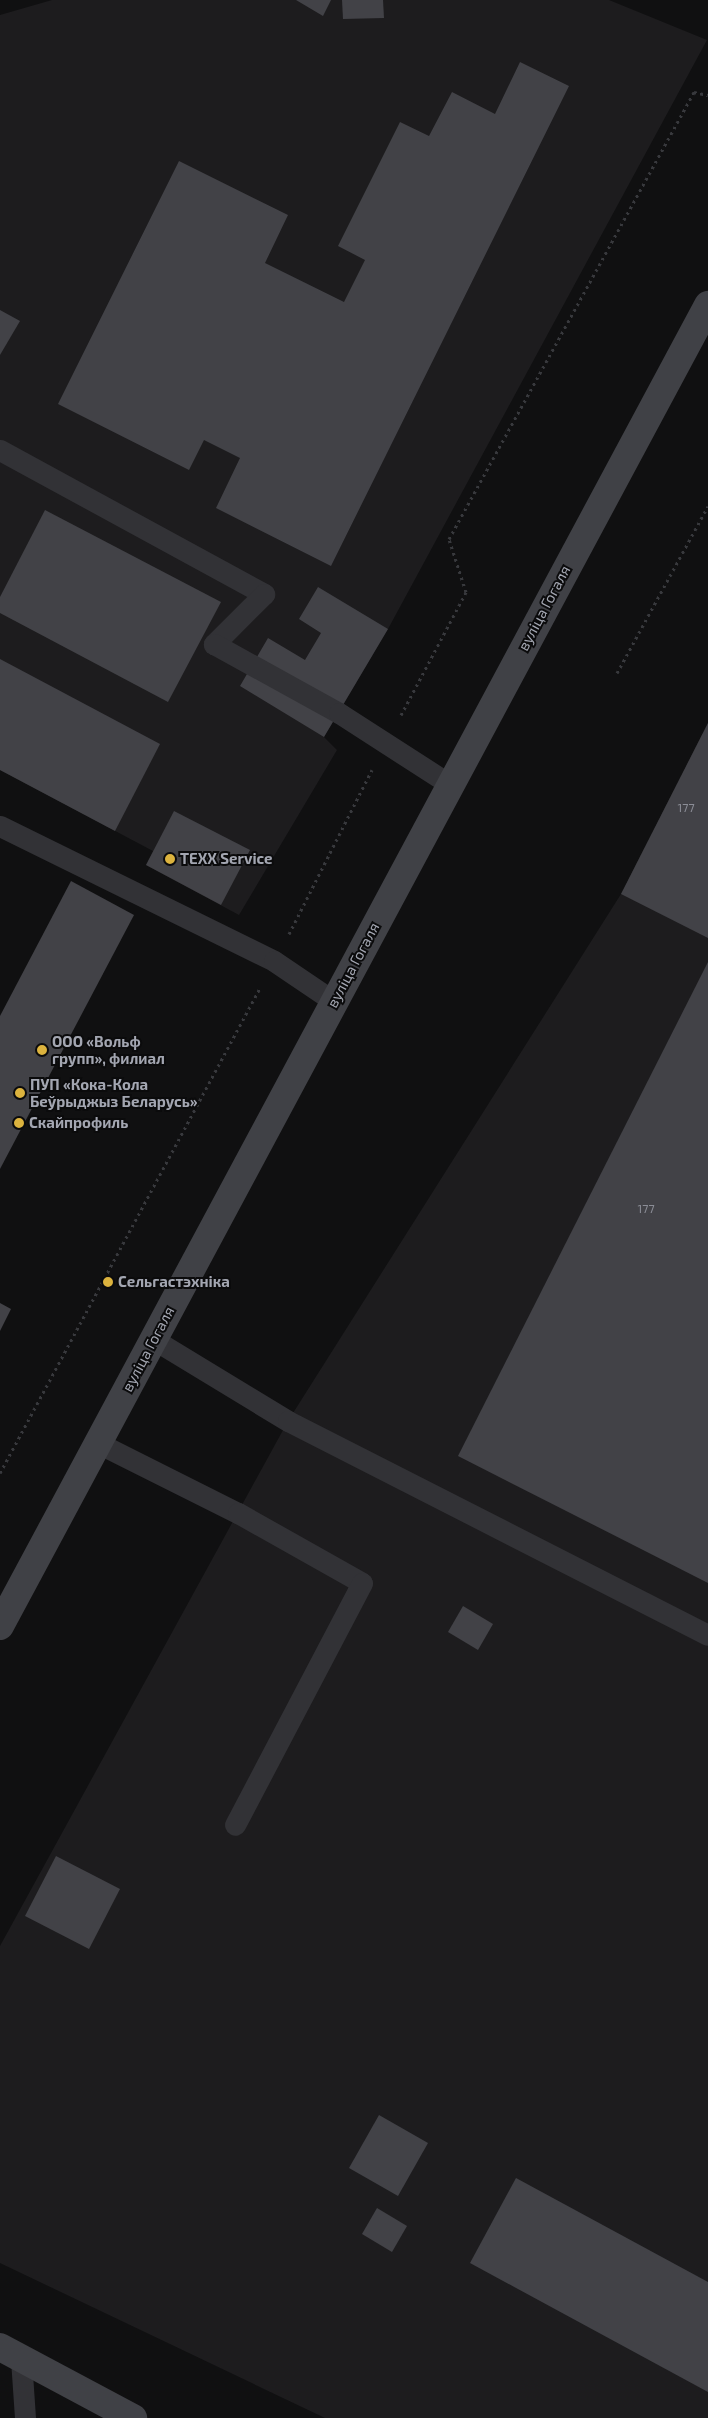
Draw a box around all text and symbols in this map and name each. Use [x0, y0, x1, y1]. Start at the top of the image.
street label: вуліца Гогаля [514, 562, 574, 654]
house number: 177 [677, 801, 695, 815]
place label: TEXX Service [180, 850, 273, 868]
marker: TEXX Service [164, 853, 176, 865]
street label: вуліца Гогаля [323, 919, 383, 1011]
place label: ООО «Вольф групп», филиал [52, 1032, 165, 1067]
marker: ООО «Вольф групп», филиал [36, 1044, 48, 1056]
place label: ПУП «Кока-Кола Беўрыджыз Беларусь» [30, 1075, 198, 1110]
marker: ПУП «Кока-Кола Беўрыджыз Беларусь» [14, 1087, 26, 1099]
place label: Скайпрофиль [29, 1114, 128, 1132]
marker: Скайпрофиль [13, 1117, 25, 1129]
house number: 177 [637, 1202, 655, 1216]
place label: Сельгастэхніка [118, 1273, 230, 1291]
marker: Сельгастэхніка [102, 1276, 114, 1288]
street label: вуліца Гогаля [118, 1303, 178, 1395]

